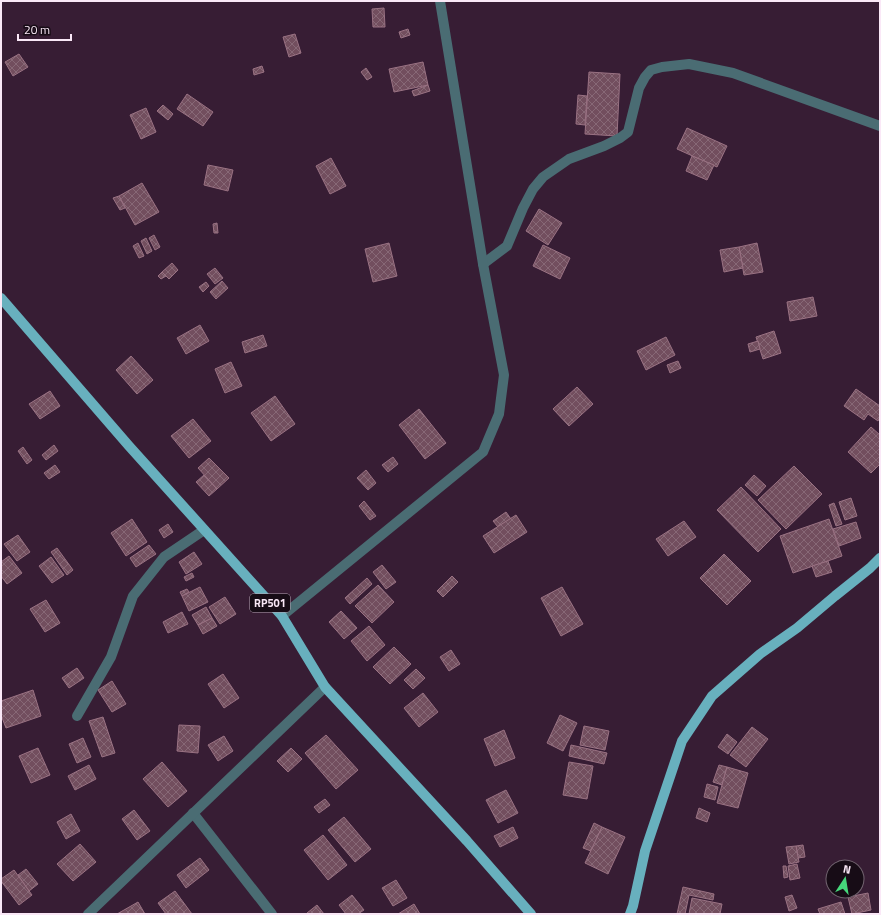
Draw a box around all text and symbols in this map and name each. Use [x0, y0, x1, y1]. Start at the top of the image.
scale bar [18, 16, 71, 42]
text: 20 m [24, 20, 50, 39]
road number: RP501 [250, 594, 290, 612]
north arrow [825, 859, 865, 899]
text: N [842, 861, 852, 878]

